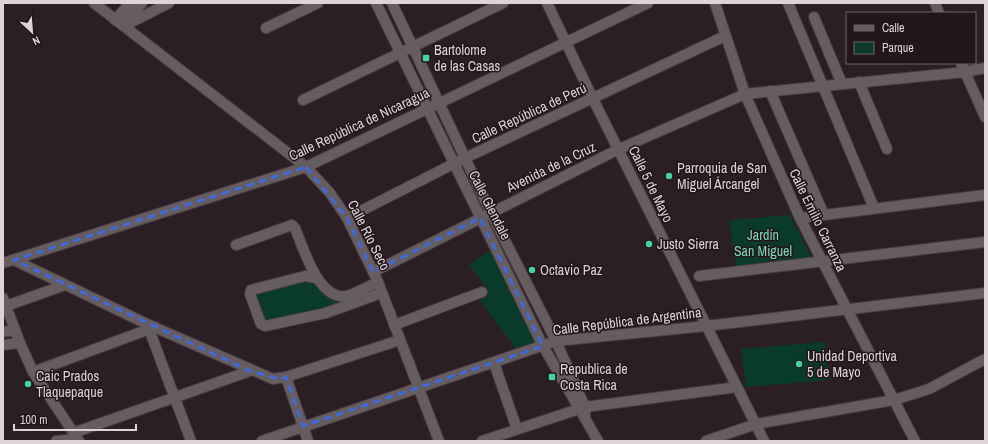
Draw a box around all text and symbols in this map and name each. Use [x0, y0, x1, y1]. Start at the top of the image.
north arrow [12, 12, 52, 52]
legend [846, 12, 976, 64]
text: Calle [882, 20, 904, 36]
text: N [30, 33, 42, 49]
text: Parque [882, 40, 914, 56]
place label: Bartolome de las Casas [434, 41, 501, 75]
marker: Bartolome de las Casas [421, 53, 431, 63]
street label: Calle República de Perú [469, 79, 589, 147]
street label: Calle República de Nicaragua [286, 83, 433, 165]
street label: Avenida de la Cruz [502, 137, 599, 197]
street label: Calle 5 de Mayo [625, 143, 677, 225]
place label: Parroquia de San Miguel Árcangel [677, 159, 767, 193]
street label: Calle Emilio Carranza [785, 166, 851, 275]
street label: Calle Glendale [465, 167, 515, 243]
marker: Parroquia de San Miguel Árcangel [664, 171, 674, 181]
street label: Calle Río Seco [344, 197, 394, 273]
park label: Jardín San Miguel [734, 226, 792, 260]
place label: Justo Sierra [657, 235, 720, 253]
marker: Justo Sierra [644, 239, 654, 249]
place label: Octavio Paz [540, 261, 603, 279]
marker: Octavio Paz [527, 265, 537, 275]
street label: Calle República de Argentina [552, 303, 703, 339]
place label: Unidad Deportiva 5 de Mayo [807, 347, 898, 381]
marker: Unidad Deportiva 5 de Mayo [794, 359, 804, 369]
place label: Republica de Costa Rica [560, 360, 628, 394]
place label: Caic Prados Tlaquepaque [36, 367, 103, 401]
marker: Republica de Costa Rica [547, 372, 557, 382]
marker: Caic Prados Tlaquepaque [23, 379, 33, 389]
scale bar [14, 406, 136, 432]
text: 100 m [20, 412, 47, 428]

